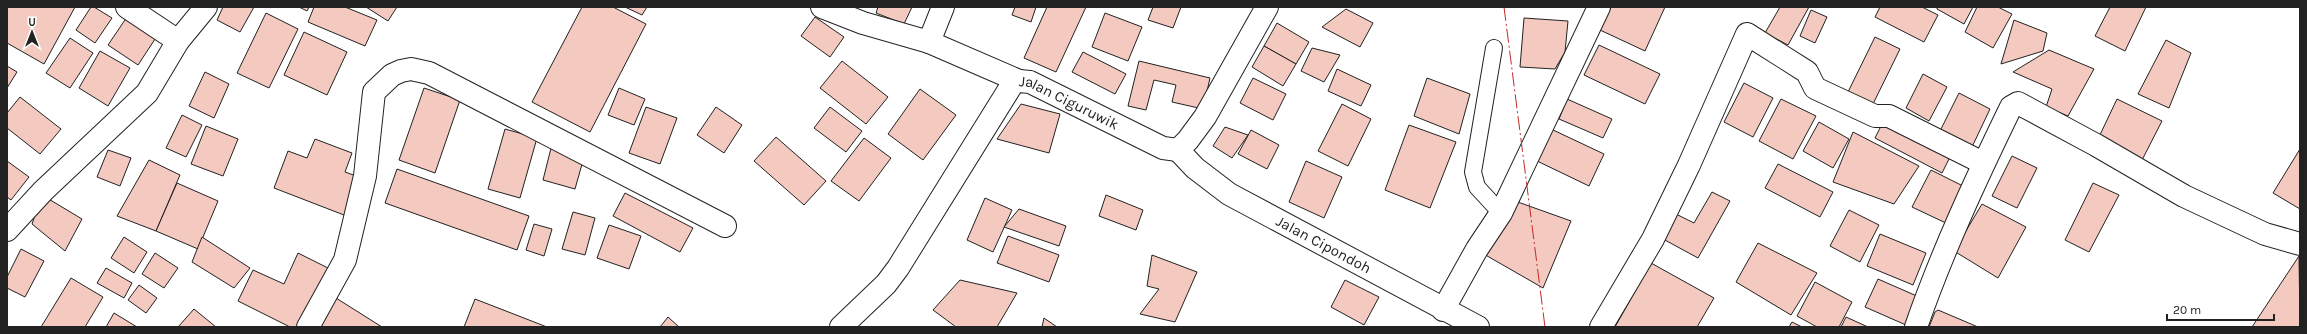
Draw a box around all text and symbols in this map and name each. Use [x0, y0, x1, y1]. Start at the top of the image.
north arrow [12, 12, 52, 52]
text: U [28, 16, 36, 29]
street label: Jalan Ciguruwik [1018, 72, 1122, 134]
street label: Jalan Cipondoh [1273, 212, 1374, 277]
scale bar [2167, 296, 2274, 322]
text: 20 m [2173, 303, 2201, 317]

